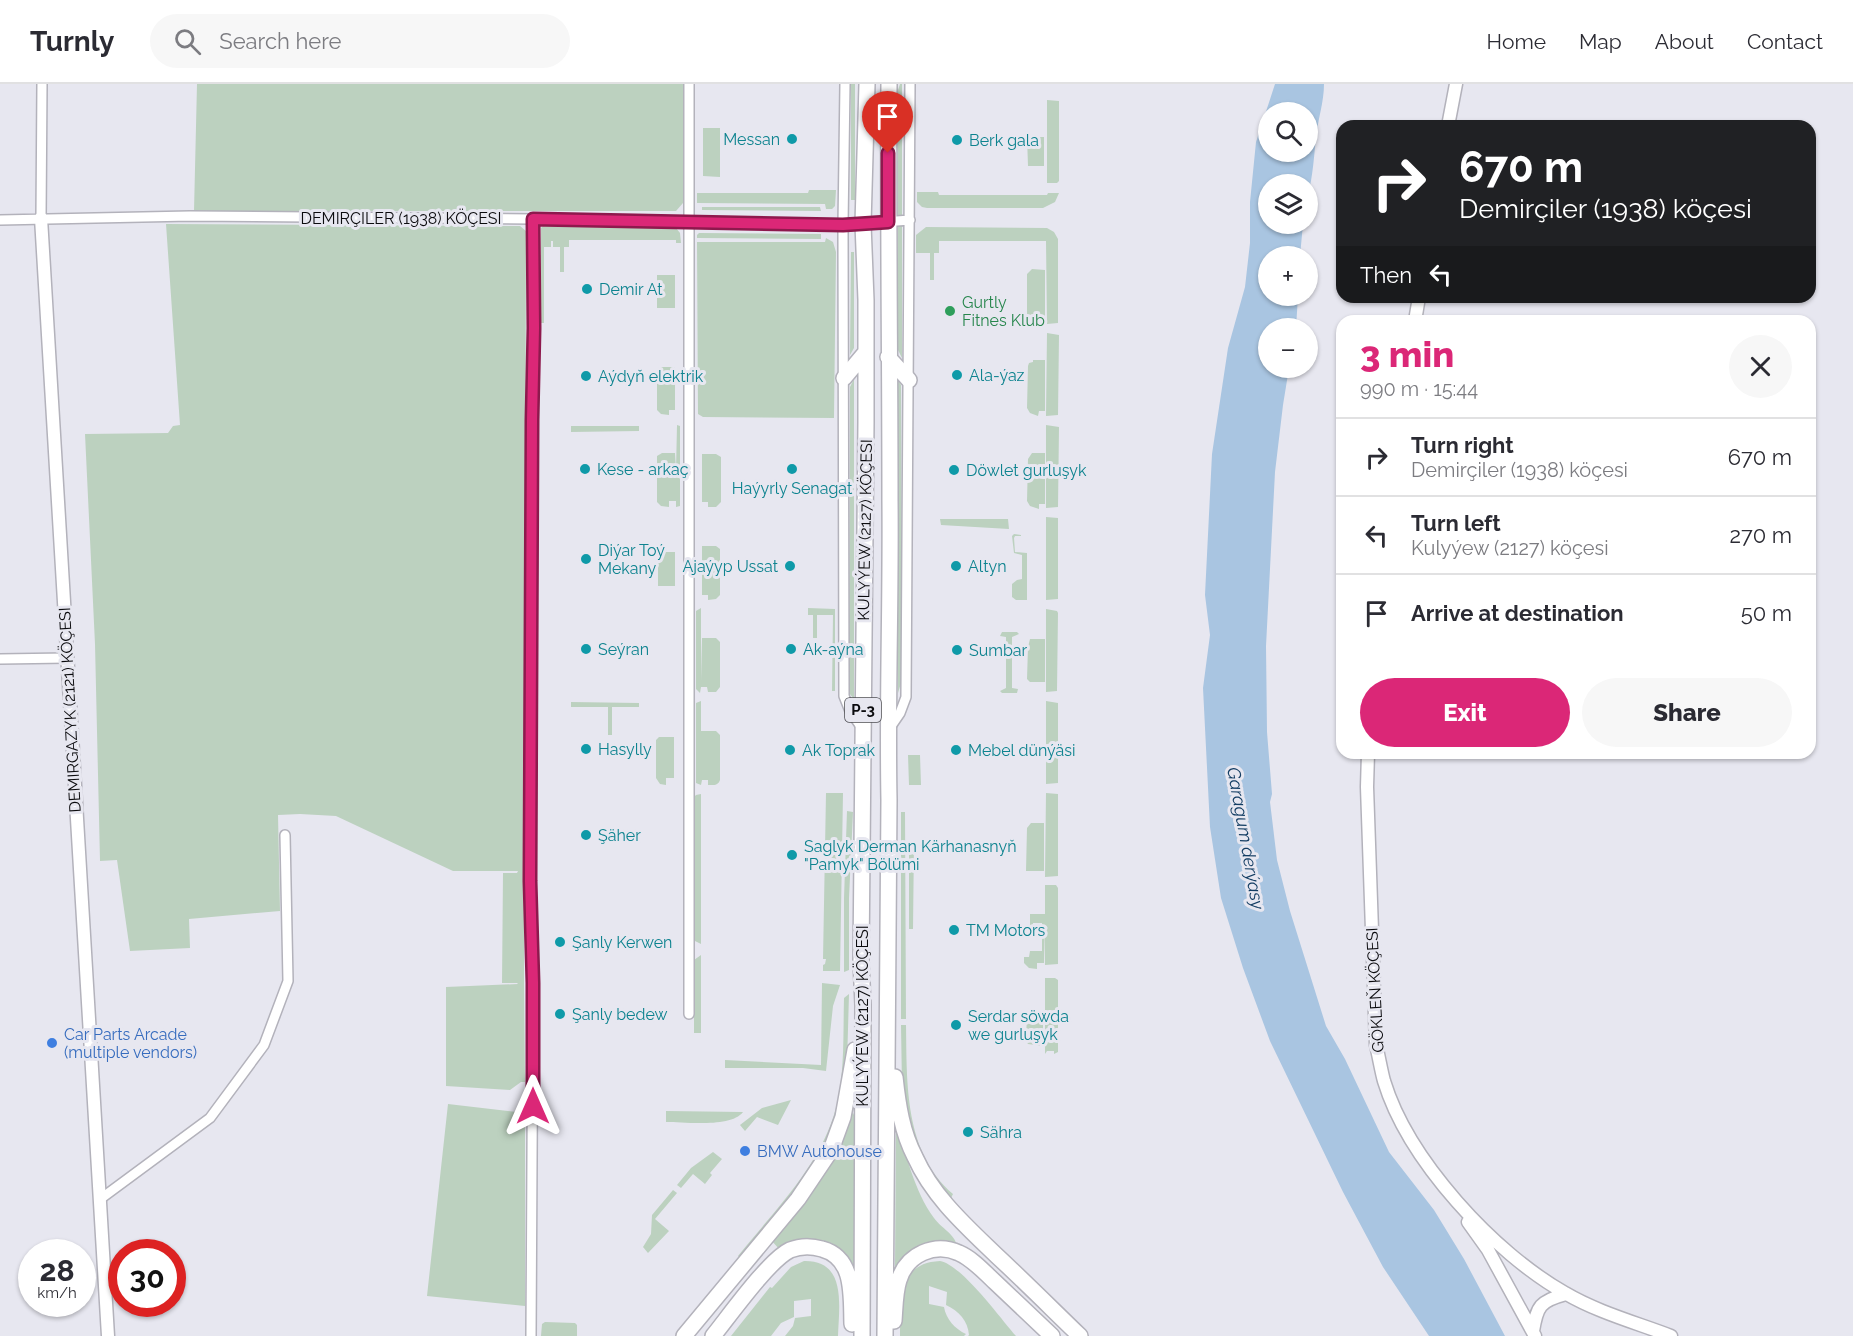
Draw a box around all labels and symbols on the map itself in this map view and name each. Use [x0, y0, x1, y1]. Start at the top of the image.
pin [862, 91, 913, 153]
place label: Messan [723, 130, 780, 149]
place label: Berk gala [969, 131, 1039, 150]
marker: Messan [785, 132, 799, 146]
marker: Berk gala [950, 133, 964, 147]
street label: DEMIRÇILER (1938) KÖÇESI [300, 208, 502, 228]
place label: Demir At [599, 280, 663, 299]
marker: Demir At [580, 282, 594, 296]
place label: Gurtly Fitnes Klub [962, 293, 1045, 330]
marker: Gurtly Fitnes Klub [943, 304, 957, 318]
place label: Ala-ýaz [969, 366, 1025, 385]
place label: Aýdyň elektrik [598, 367, 704, 386]
marker: Ala-ýaz [950, 368, 964, 382]
marker: Aýdyň elektrik [579, 369, 593, 383]
street label: KULYÝEW (2127) KÖÇESI [853, 439, 876, 621]
place label: Kese - arkaç [597, 460, 689, 479]
place label: Döwlet gurluşyk [966, 461, 1087, 480]
marker: Kese - arkaç [578, 462, 592, 476]
marker: Haýyrly Senagat [785, 462, 799, 476]
marker: Döwlet gurluşyk [947, 463, 961, 477]
place label: Haýyrly Senagat [732, 479, 853, 498]
place label: Diýar Toý Mekany [598, 541, 665, 578]
marker: Diýar Toý Mekany [579, 552, 593, 566]
place label: Ajaýyp Ussat [682, 557, 779, 576]
place label: Altyn [968, 557, 1007, 576]
marker: Ajaýyp Ussat [783, 559, 797, 573]
marker: Altyn [949, 559, 963, 573]
street label: DEMIRGAZYK (2121) KÖÇESI [54, 607, 85, 813]
place label: Seýran [598, 640, 649, 659]
place label: Ak-aýna [803, 640, 864, 659]
place label: Sumbar [969, 641, 1028, 660]
marker: Seýran [579, 642, 593, 656]
marker: Ak-aýna [784, 642, 798, 656]
marker: Sumbar [950, 643, 964, 657]
road number: P-3 [845, 698, 881, 722]
place label: Hasylly [598, 740, 652, 759]
place label: Ak Toprak [802, 741, 876, 760]
place label: Mebel dünýäsi [968, 741, 1076, 760]
marker: Hasylly [579, 742, 593, 756]
marker: Ak Toprak [783, 743, 797, 757]
marker: Mebel dünýäsi [949, 743, 963, 757]
water label: Garagum derýasy [1223, 765, 1269, 912]
place label: Şäher [598, 826, 641, 845]
marker: Şäher [579, 828, 593, 842]
place label: Saglyk Derman Kärhanasnyň "Pamyk" Bölümi [804, 837, 1017, 874]
marker: Saglyk Derman Kärhanasnyň "Pamyk" Bölümi [785, 848, 799, 862]
place label: TM Motors [966, 921, 1046, 940]
marker: TM Motors [947, 923, 961, 937]
street label: KULYÝEW (2127) KÖÇESI [852, 925, 872, 1107]
street label: GÖKLEŇ KÖÇESI [1361, 927, 1388, 1053]
place label: Şanly Kerwen [572, 933, 672, 952]
marker: Şanly Kerwen [553, 935, 567, 949]
place label: Şanly bedew [572, 1005, 668, 1024]
marker: Şanly bedew [553, 1007, 567, 1021]
place label: Serdar söwda we gurluşyk [968, 1007, 1069, 1044]
marker: Serdar söwda we gurluşyk [949, 1018, 963, 1032]
place label: Car Parts Arcade (multiple vendors) [64, 1025, 197, 1062]
marker: Car Parts Arcade (multiple vendors) [45, 1036, 59, 1050]
position arrow [501, 1074, 565, 1138]
place label: Sähra [980, 1123, 1022, 1142]
marker: Sähra [961, 1125, 975, 1139]
place label: BMW Autohouse [757, 1142, 882, 1161]
marker: BMW Autohouse [738, 1144, 752, 1158]
speed limit sign: 30 [108, 1239, 186, 1317]

